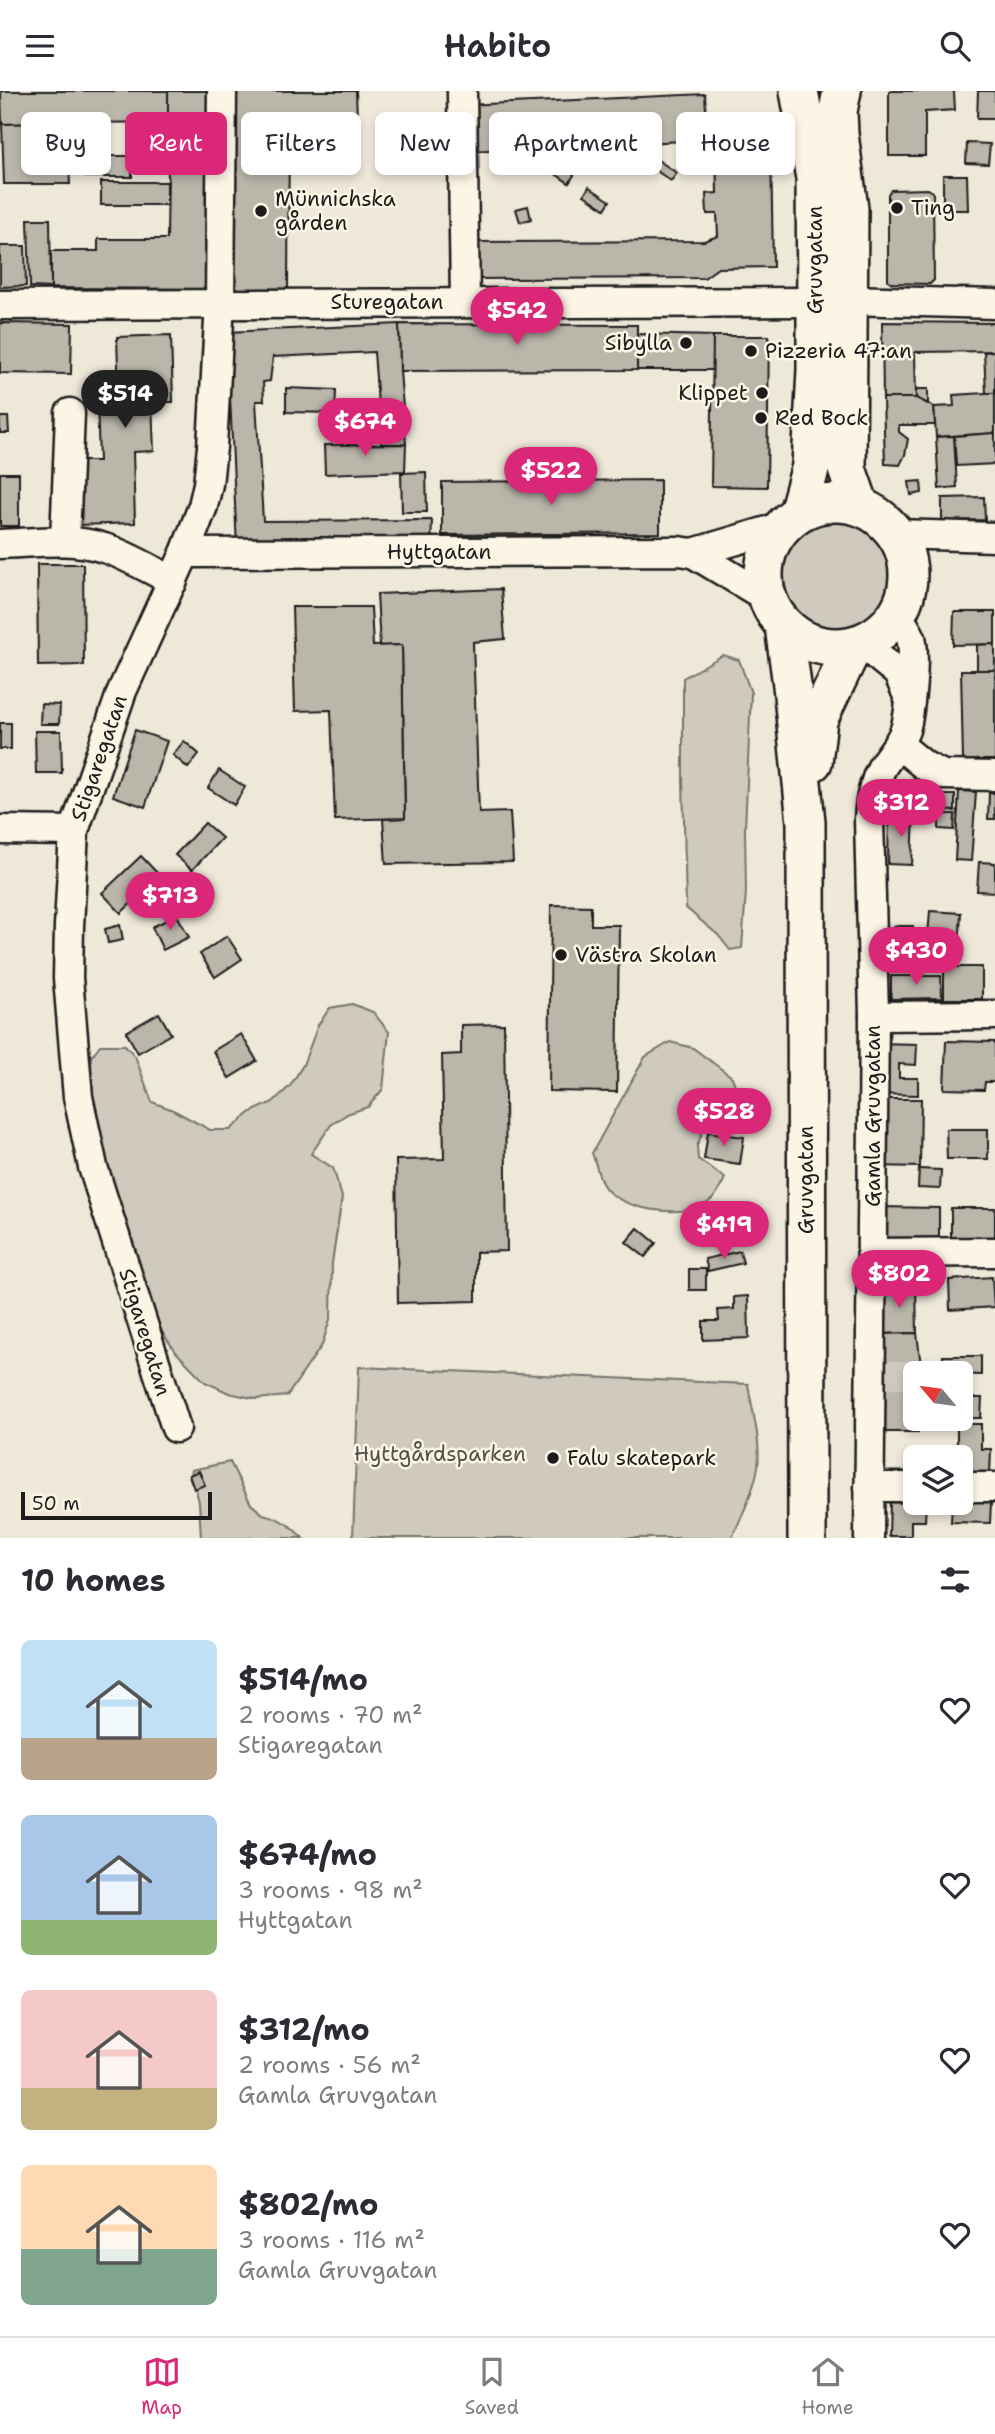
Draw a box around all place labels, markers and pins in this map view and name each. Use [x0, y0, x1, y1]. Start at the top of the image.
place label: Münnichska gården [275, 185, 396, 237]
place label: Ting [911, 194, 955, 222]
marker: Ting [889, 200, 905, 216]
marker: Münnichska gården [253, 203, 269, 219]
pin: $542 [476, 287, 558, 347]
place label: Sibylla [605, 329, 672, 357]
marker: Sibylla [678, 335, 694, 351]
place label: Pizzeria 47:an [765, 337, 912, 365]
marker: Pizzeria 47:an [743, 343, 759, 359]
pin: $514 [84, 371, 166, 430]
place label: Klippet [678, 379, 748, 407]
marker: Klippet [754, 385, 770, 401]
pin: $674 [324, 399, 406, 458]
place label: Red Bock [775, 404, 868, 432]
marker: Red Bock [753, 410, 769, 426]
pin: $522 [510, 447, 592, 507]
pin: $312 [860, 779, 942, 839]
pin: $713 [129, 873, 211, 932]
pin: $430 [875, 927, 957, 987]
place label: Västra Skolan [575, 941, 717, 969]
marker: Västra Skolan [553, 947, 569, 963]
pin: $528 [683, 1089, 765, 1148]
pin: $419 [683, 1201, 765, 1261]
pin: $802 [858, 1251, 940, 1310]
place label: Falu skatepark [567, 1444, 716, 1472]
marker: Falu skatepark [545, 1450, 561, 1466]

